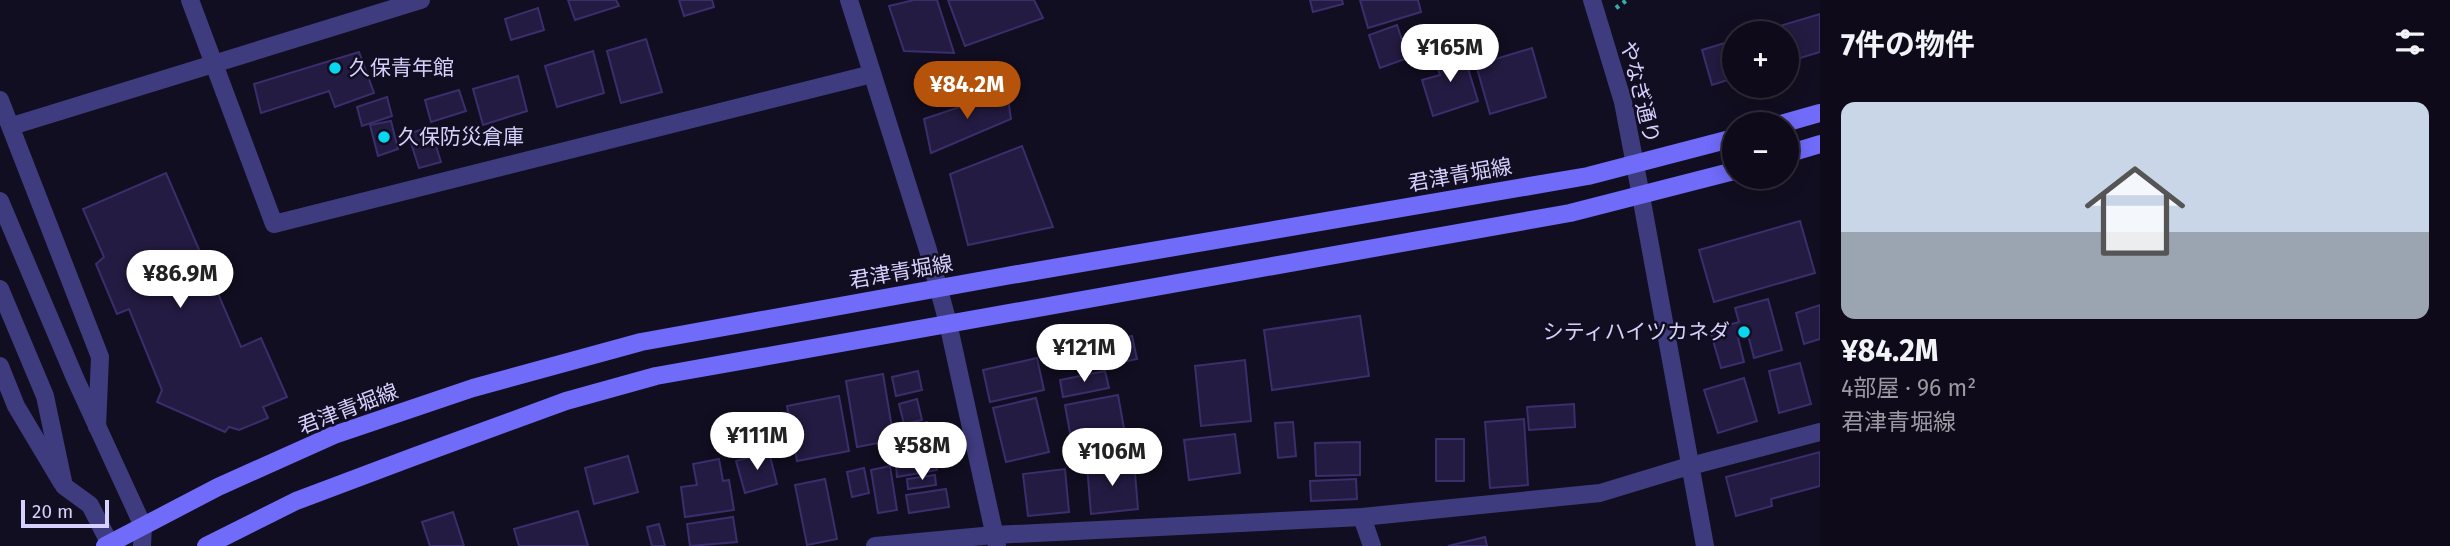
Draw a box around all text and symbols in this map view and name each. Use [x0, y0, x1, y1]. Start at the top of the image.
map controls [1722, 21, 1799, 189]
button: + [1722, 21, 1799, 98]
icon: filters [2391, 23, 2429, 61]
pin: ¥165M [1401, 24, 1499, 84]
text: 7件の物件 [1841, 27, 1975, 63]
text: ¥165M [1417, 33, 1483, 61]
street label: やなぎ通り [1615, 38, 1665, 146]
place label: 久保青年館 [349, 55, 454, 81]
marker: 久保青年館 [327, 60, 343, 76]
pin: ¥84.2M [910, 61, 1024, 121]
text: ¥84.2M [930, 70, 1004, 98]
button: − [1722, 112, 1799, 189]
place label: 久保防災倉庫 [398, 124, 524, 150]
marker: 久保防災倉庫 [376, 129, 392, 145]
icon: home [2072, 148, 2198, 274]
street label: 君津青堀線 [1406, 153, 1514, 197]
pin: ¥86.9M [123, 250, 237, 310]
street label: 君津青堀線 [847, 250, 955, 294]
text: ¥86.9M [142, 259, 218, 287]
place label: シティハイツカネダ [1543, 319, 1730, 345]
pin: ¥121M [1035, 324, 1133, 384]
marker: シティハイツカネダ [1736, 324, 1752, 340]
text: ¥121M [1052, 333, 1116, 361]
text: ¥84.2M [1841, 333, 1938, 369]
text: 4部屋 · 96 m² [1841, 374, 1976, 402]
street label: 君津青堀線 [294, 378, 402, 440]
text: 君津青堀線 [1841, 408, 1956, 436]
pin: ¥111M [708, 412, 806, 472]
text: ¥111M [726, 421, 788, 449]
pin: ¥58M [881, 422, 963, 482]
pin: ¥106M [1063, 428, 1161, 488]
text: ¥58M [894, 431, 950, 459]
text: ¥106M [1078, 437, 1146, 465]
scale bar [21, 497, 108, 529]
text: 20 m [32, 500, 73, 523]

